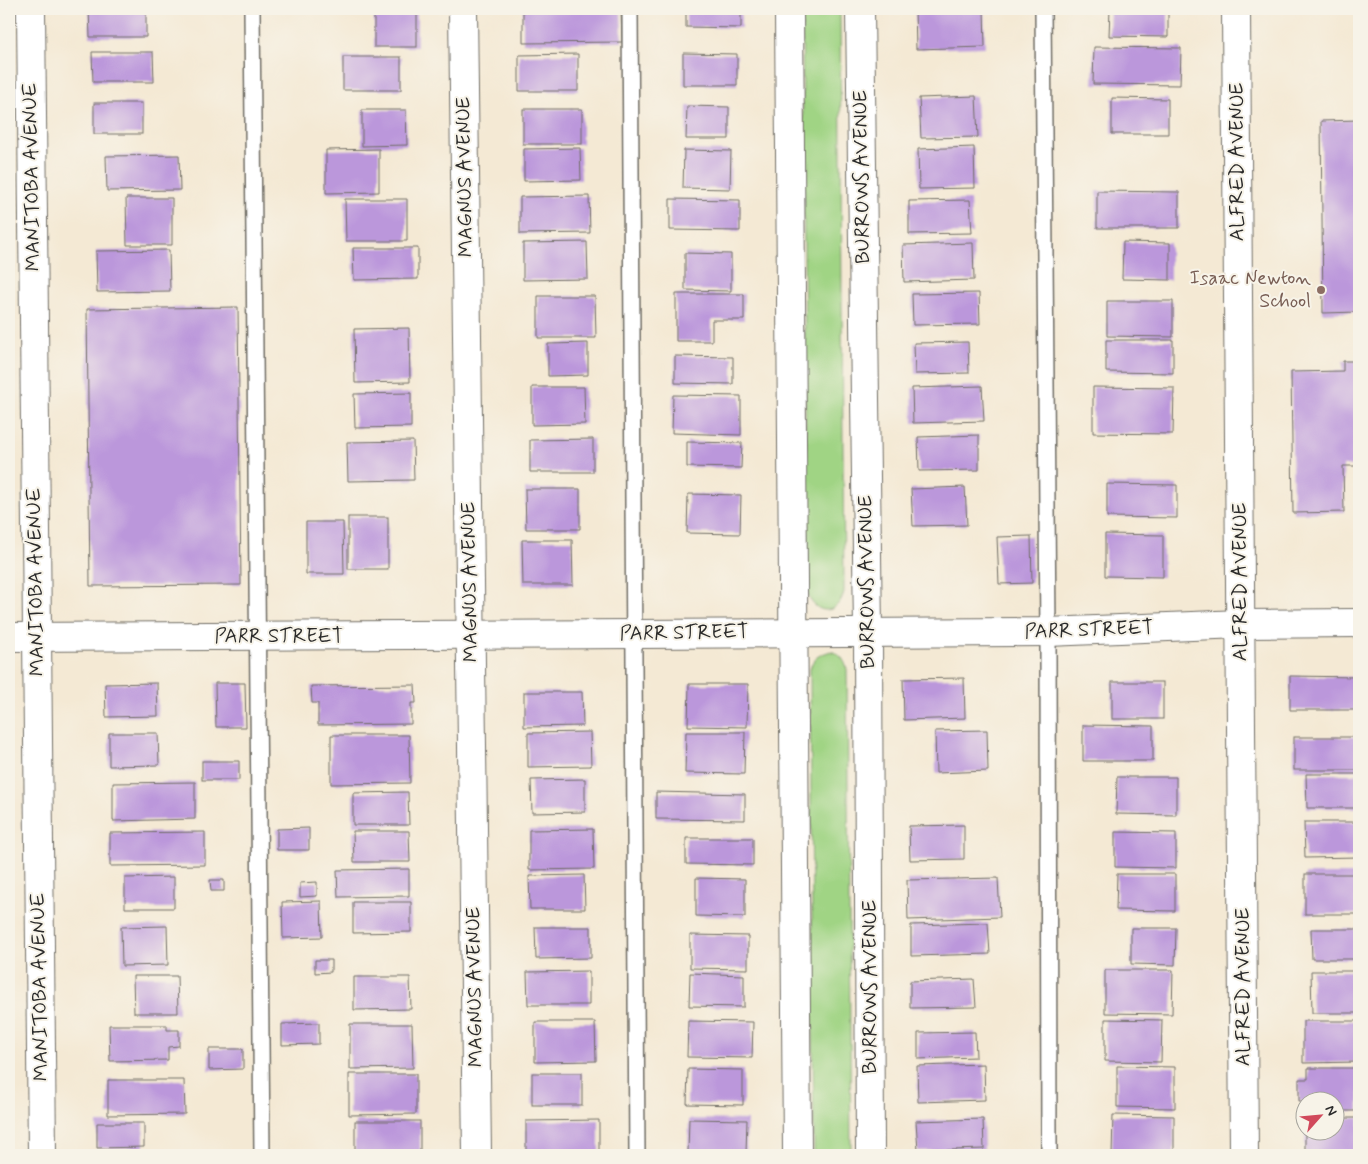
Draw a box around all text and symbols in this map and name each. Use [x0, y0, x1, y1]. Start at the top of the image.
street label: MANITOBA AVENUE [17, 82, 47, 272]
street label: ALFRED AVENUE [1224, 83, 1251, 241]
street label: BURROWS AVENUE [847, 90, 877, 264]
street label: MAGNUS AVENUE [450, 96, 480, 258]
place label: Isaac Newton School [1189, 265, 1311, 315]
marker: Isaac Newton School [1315, 284, 1327, 296]
street label: MANITOBA AVENUE [21, 487, 51, 677]
street label: BURROWS AVENUE [852, 495, 882, 669]
street label: MAGNUS AVENUE [455, 501, 485, 663]
street label: ALFRED AVENUE [1227, 503, 1254, 661]
street label: PARR STREET [1024, 614, 1154, 646]
street label: PARR STREET [619, 618, 749, 648]
street label: PARR STREET [215, 623, 343, 650]
street label: MANITOBA AVENUE [25, 892, 55, 1082]
street label: BURROWS AVENUE [857, 900, 884, 1074]
street label: MAGNUS AVENUE [460, 906, 490, 1068]
street label: ALFRED AVENUE [1230, 908, 1257, 1066]
north arrow [1296, 1092, 1346, 1142]
text: N [1321, 1102, 1341, 1119]

